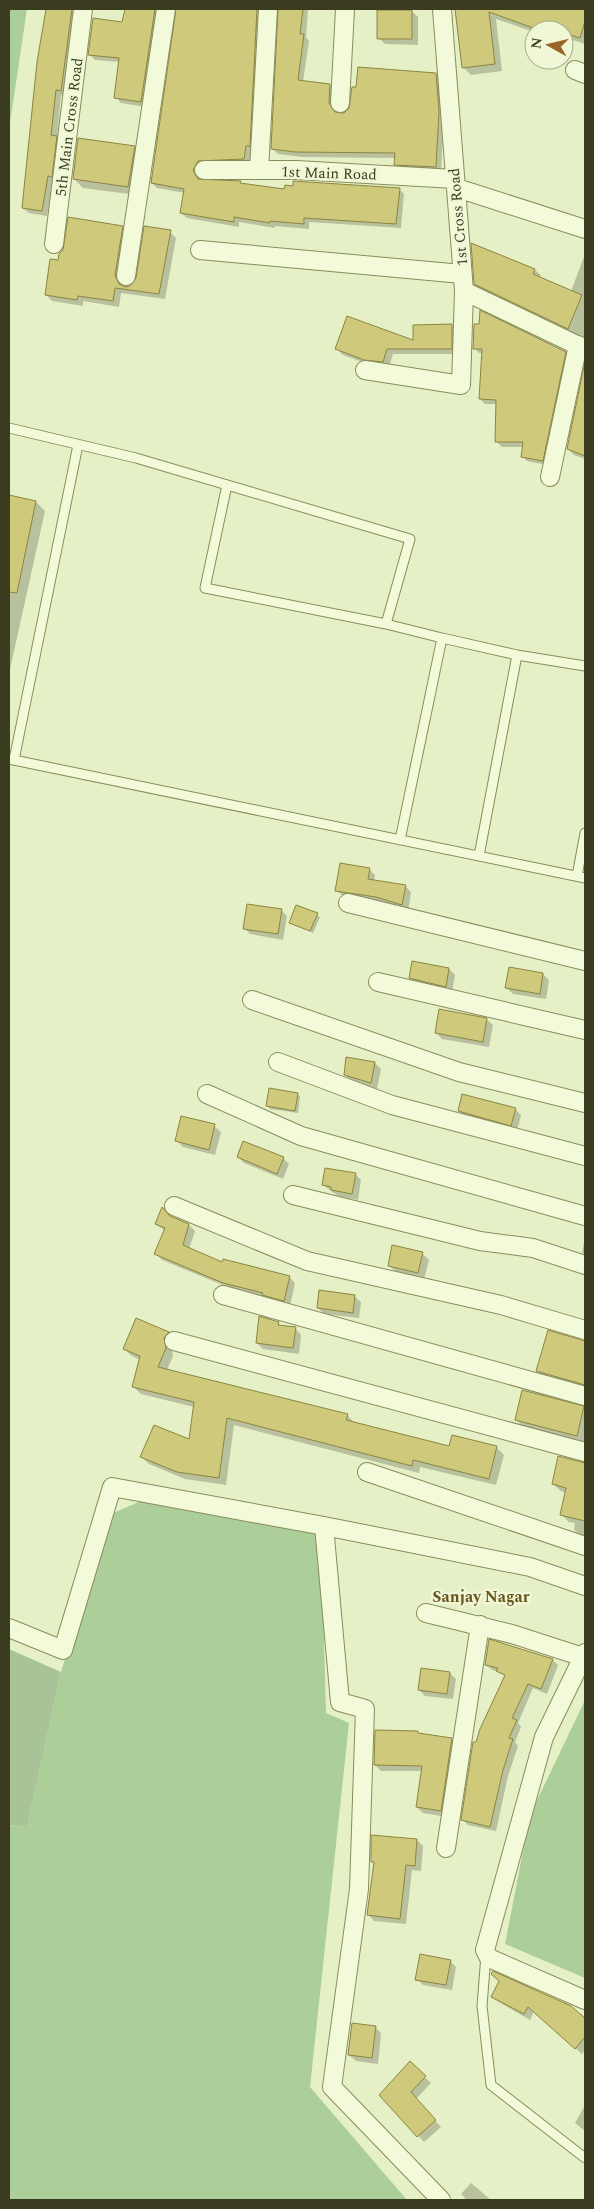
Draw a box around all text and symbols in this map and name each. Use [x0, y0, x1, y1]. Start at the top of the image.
north arrow [524, 20, 574, 70]
text: N [525, 36, 548, 50]
street label: 5th Main Cross Road [50, 56, 89, 198]
street label: 1st Main Road [281, 160, 377, 187]
street label: 1st Cross Road [443, 167, 474, 267]
district label: Sanjay Nagar [432, 1585, 530, 1609]

